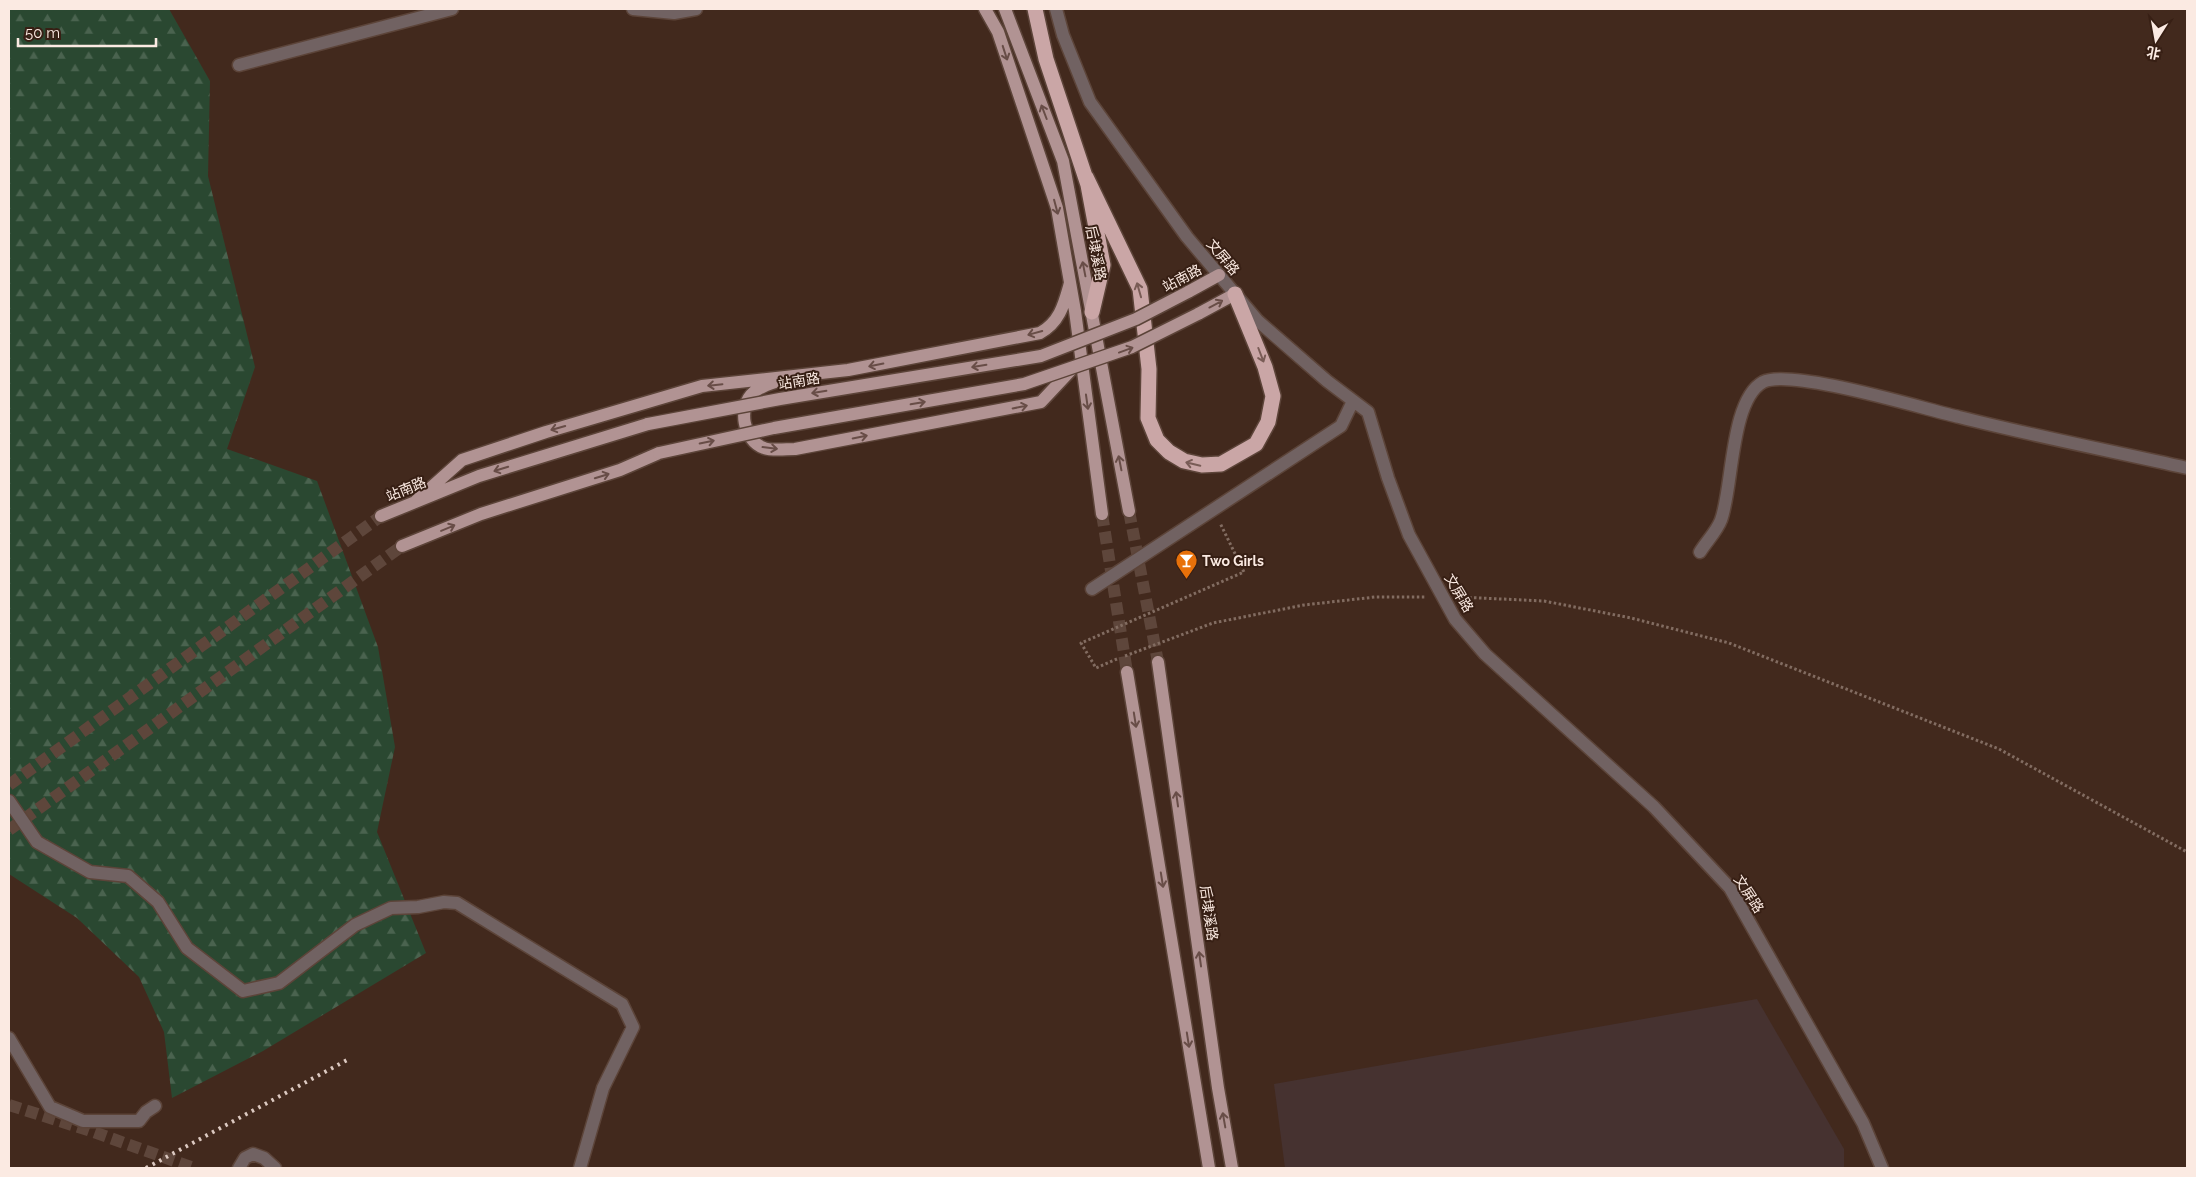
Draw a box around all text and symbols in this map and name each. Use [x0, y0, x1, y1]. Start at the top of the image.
scale bar [18, 15, 155, 47]
north arrow [2131, 15, 2181, 65]
text: 50 m [25, 24, 60, 42]
text: 北 [2145, 44, 2162, 62]
one-way arrow [1001, 45, 1010, 60]
one-way arrow [1039, 105, 1049, 120]
one-way arrow [1052, 199, 1061, 215]
street label: 后埭溪路 [1083, 224, 1109, 282]
street label: 文屏路 [1203, 236, 1243, 278]
street label: 站南路 [1160, 261, 1204, 295]
one-way arrow [1078, 262, 1088, 278]
one-way arrow [1134, 282, 1143, 298]
one-way arrow [1209, 299, 1224, 309]
one-way arrow [1028, 329, 1044, 339]
one-way arrow [1117, 345, 1133, 354]
one-way arrow [1257, 347, 1266, 362]
one-way arrow [868, 360, 884, 370]
one-way arrow [971, 362, 987, 372]
street label: 站南路 [777, 370, 821, 392]
one-way arrow [707, 380, 723, 390]
one-way arrow [811, 388, 827, 398]
one-way arrow [1083, 394, 1093, 410]
one-way arrow [910, 397, 926, 407]
one-way arrow [1012, 401, 1028, 411]
one-way arrow [551, 424, 567, 434]
one-way arrow [852, 431, 868, 441]
one-way arrow [698, 437, 714, 447]
one-way arrow [761, 443, 777, 453]
one-way arrow [1115, 456, 1125, 472]
one-way arrow [1186, 458, 1202, 468]
one-way arrow [493, 464, 509, 474]
one-way arrow [593, 471, 609, 480]
street label: 站南路 [384, 474, 428, 504]
one-way arrow [440, 523, 455, 533]
bar icon: Two Girls [1174, 549, 1198, 580]
place label: Two Girls [1202, 553, 1264, 569]
street label: 文屏路 [1441, 571, 1477, 615]
one-way arrow [1130, 712, 1140, 728]
one-way arrow [1172, 791, 1182, 807]
one-way arrow [1157, 872, 1167, 888]
street label: 文屏路 [1731, 872, 1767, 916]
street label: 后埭溪路 [1197, 884, 1221, 942]
one-way arrow [1195, 952, 1205, 968]
one-way arrow [1184, 1032, 1194, 1048]
one-way arrow [1219, 1113, 1229, 1129]

